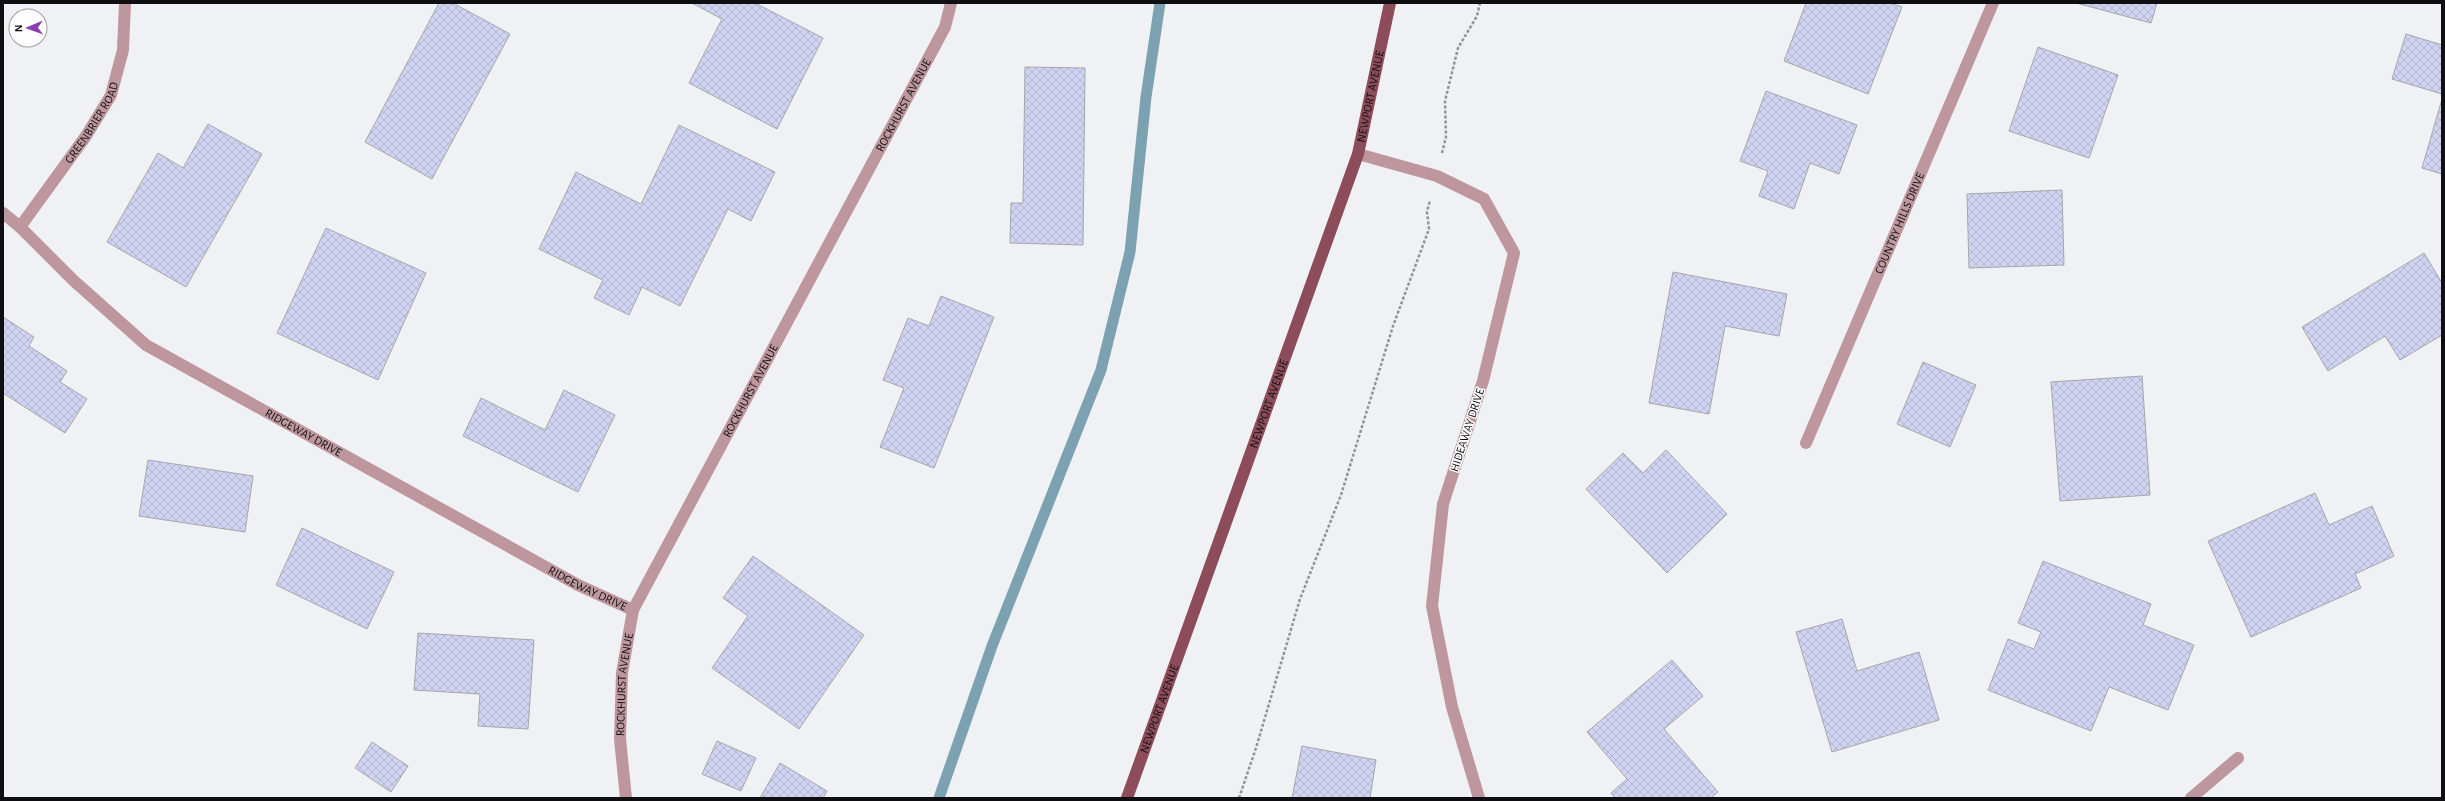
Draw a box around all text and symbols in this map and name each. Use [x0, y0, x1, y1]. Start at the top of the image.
north arrow [8, 8, 48, 48]
text: N [13, 24, 24, 32]
street label: NEWPORT AVENUE [1355, 49, 1386, 143]
street label: ROCKHURST AVENUE [874, 56, 933, 154]
street label: GREENBRIER ROAD [62, 81, 120, 165]
street label: COUNTRY HILLS DRIVE [1873, 170, 1926, 276]
street label: ROCKHURST AVENUE [721, 342, 780, 439]
street label: NEWPORT AVENUE [1247, 357, 1290, 450]
street label: HIDEAWAY DRIVE [1448, 387, 1486, 473]
street label: RIDGEWAY DRIVE [263, 406, 344, 459]
street label: RIDGEWAY DRIVE [546, 564, 629, 612]
street label: ROCKHURST AVENUE [614, 632, 635, 736]
street label: NEWPORT AVENUE [1138, 662, 1181, 755]

